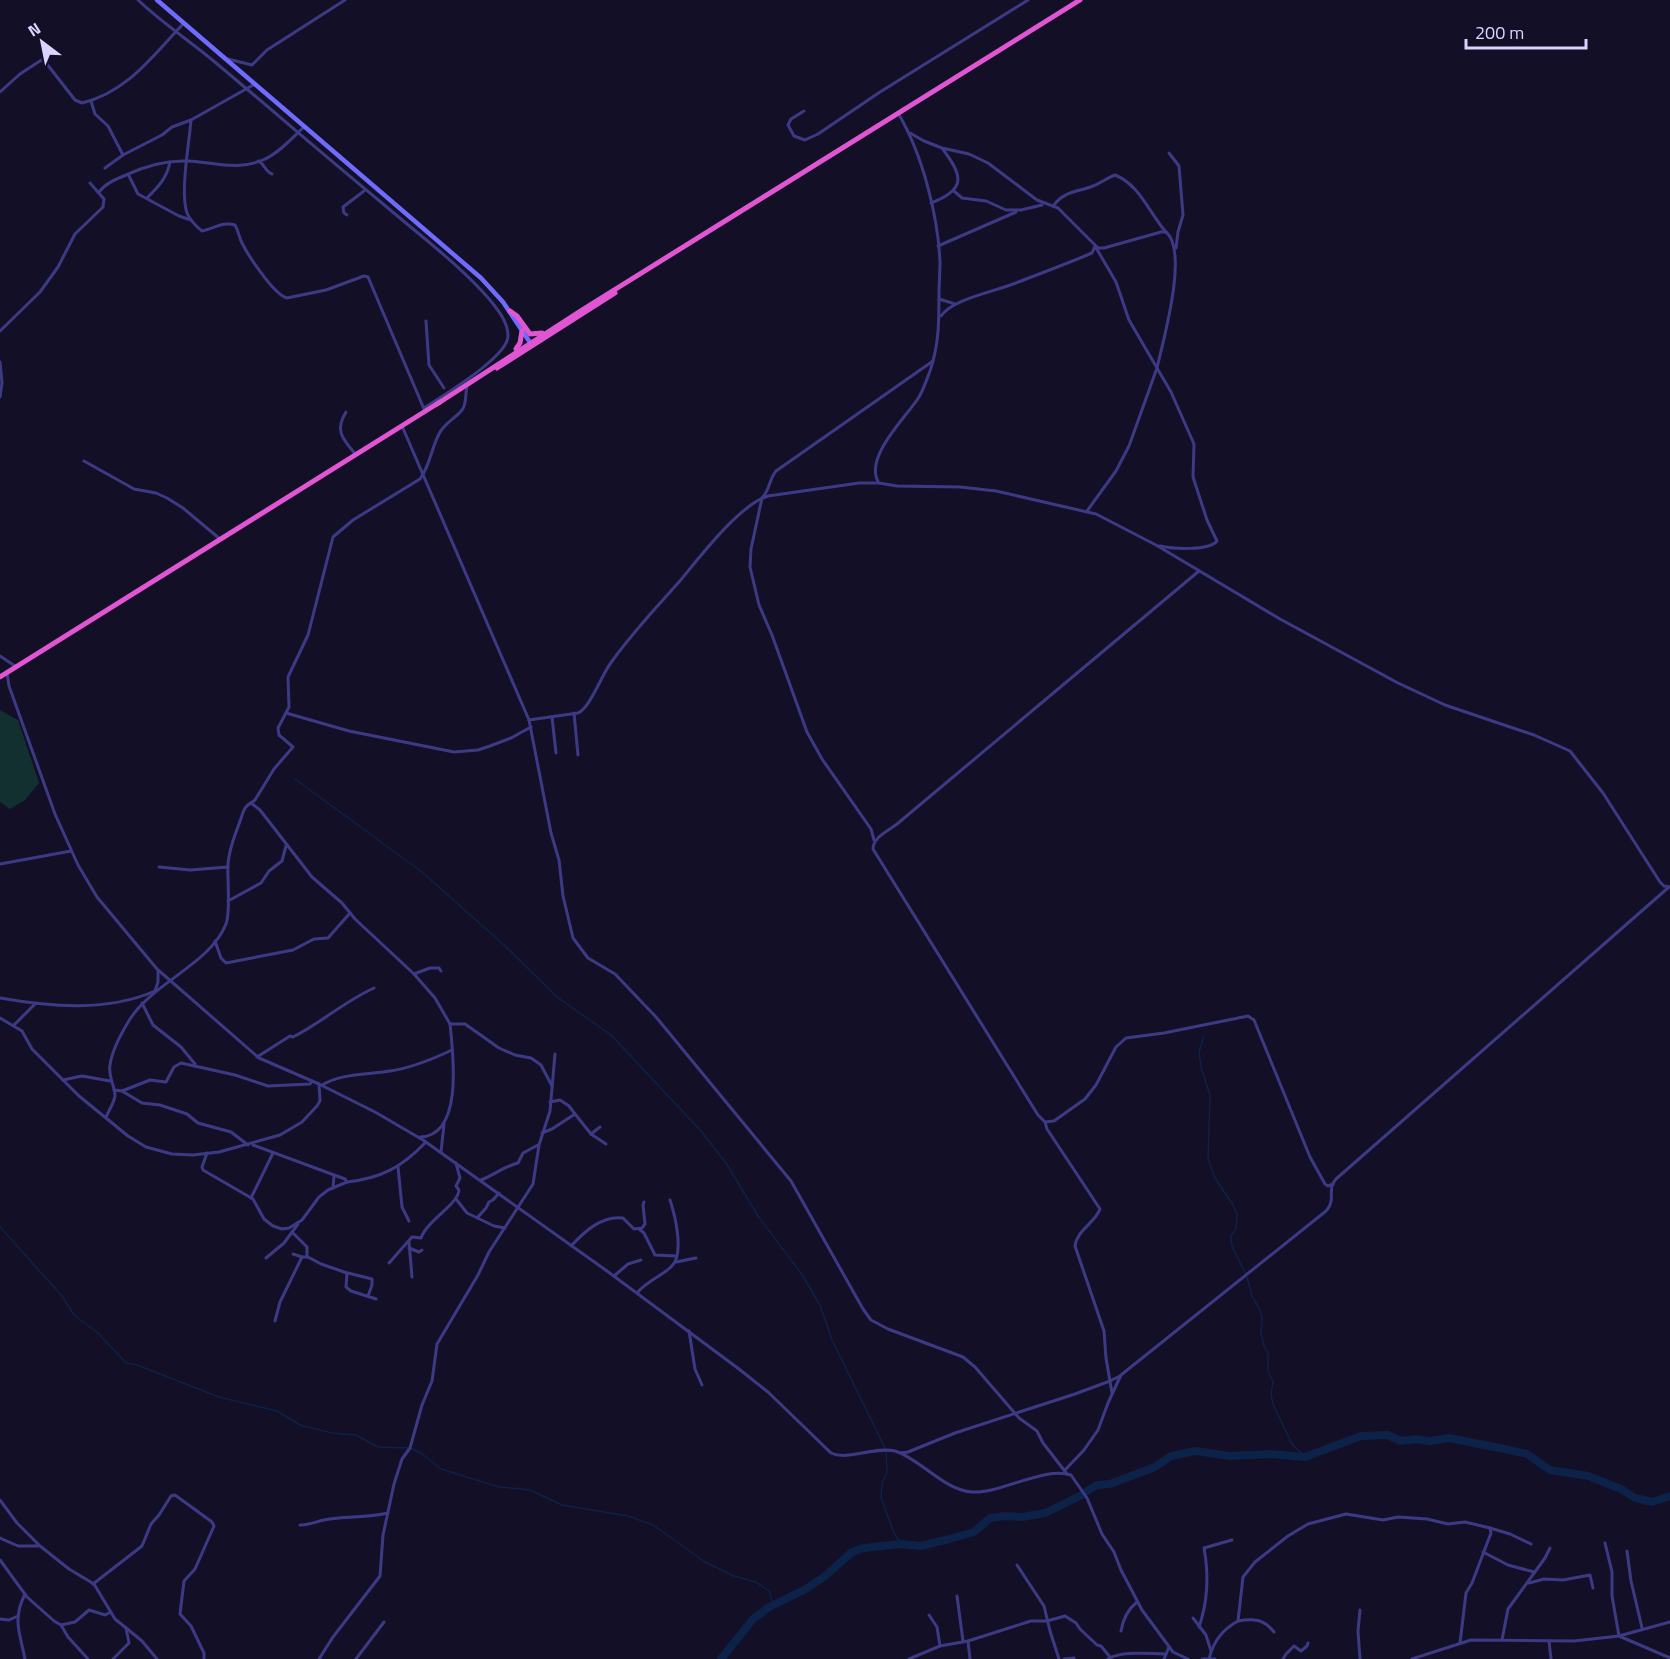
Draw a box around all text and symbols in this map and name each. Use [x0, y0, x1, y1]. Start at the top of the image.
north arrow [12, 12, 72, 72]
scale bar [1466, 12, 1586, 50]
text: N [23, 16, 45, 42]
text: 200 m [1475, 19, 1524, 46]

